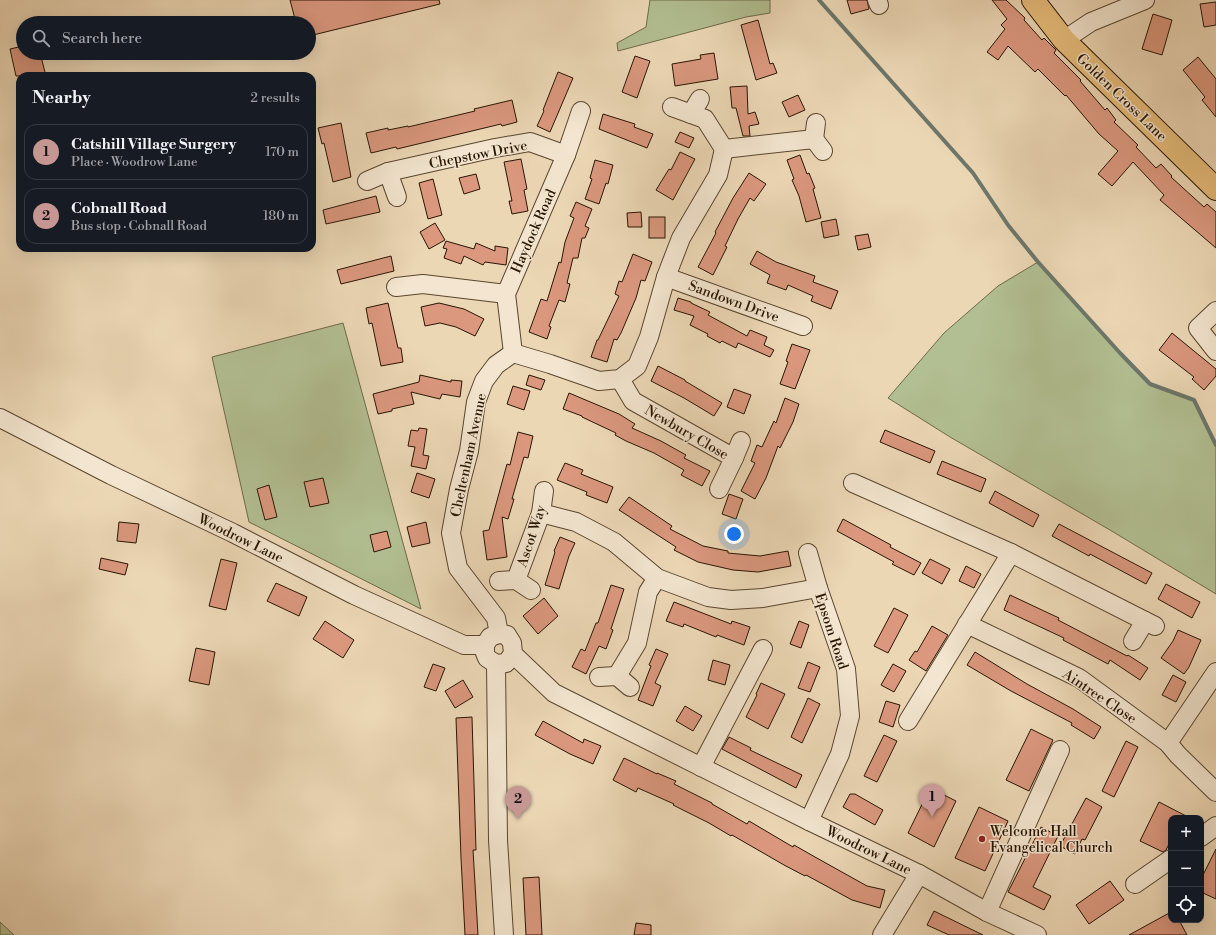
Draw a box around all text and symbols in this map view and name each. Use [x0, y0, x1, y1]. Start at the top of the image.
search box [16, 16, 316, 60]
icon: search [30, 27, 52, 49]
text: Search here [62, 29, 142, 48]
street label: Golden Cross Lane [1072, 50, 1170, 145]
text: Nearby [32, 87, 91, 109]
text: 2 results [251, 90, 300, 106]
text: Catshill Village Surgery [71, 135, 236, 154]
street label: Chepstow Drive [427, 137, 529, 173]
text: 1 [43, 144, 49, 160]
text: 170 m [265, 144, 299, 160]
text: Place · Woodrow Lane [71, 154, 198, 170]
street label: Haydock Road [507, 186, 561, 276]
text: Cobnall Road [71, 199, 167, 218]
text: 2 [42, 208, 50, 224]
text: 180 m [263, 208, 299, 224]
text: Bus stop · Cobnall Road [71, 218, 207, 234]
street label: Sandown Drive [686, 277, 782, 327]
street label: Cheltenham Avenue [447, 392, 491, 519]
street label: Newbury Close [641, 402, 732, 464]
street label: Ascot Way [513, 503, 550, 570]
street label: Woodrow Lane [194, 510, 286, 567]
your location [724, 524, 744, 544]
street label: Epsom Road [810, 591, 852, 672]
street label: Aintree Close [1058, 665, 1140, 728]
pin: 1 [919, 784, 945, 817]
pin: 2 [505, 786, 531, 819]
map controls [1168, 815, 1204, 923]
button: + [1168, 815, 1204, 851]
street label: Woodrow Lane [822, 822, 914, 879]
place label: Welcome Hall Evangelical Church [989, 823, 1113, 857]
marker: Welcome Hall Evangelical Church [977, 834, 987, 844]
button: − [1168, 851, 1204, 887]
button: locate [1168, 887, 1204, 923]

